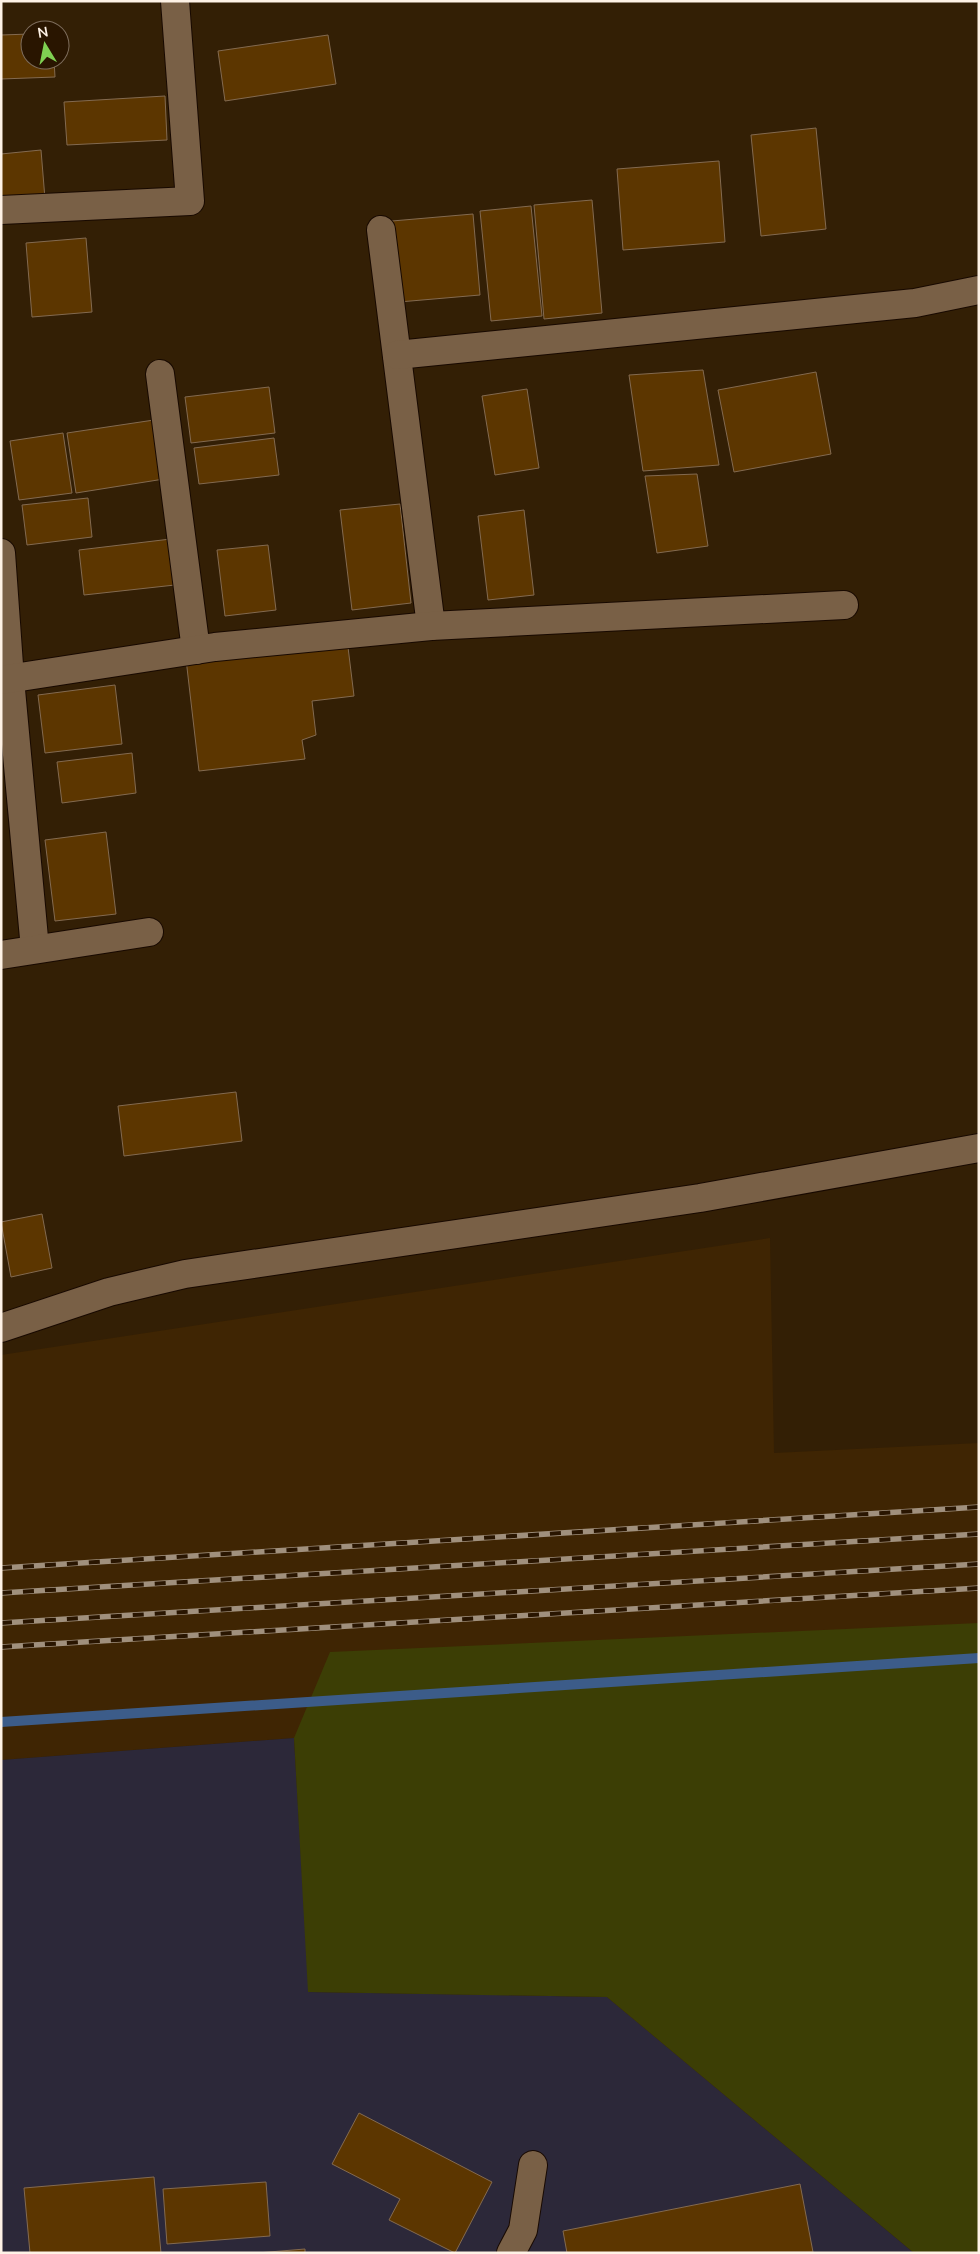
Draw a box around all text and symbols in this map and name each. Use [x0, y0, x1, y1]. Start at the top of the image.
north arrow [20, 20, 70, 70]
text: N [36, 22, 50, 42]

